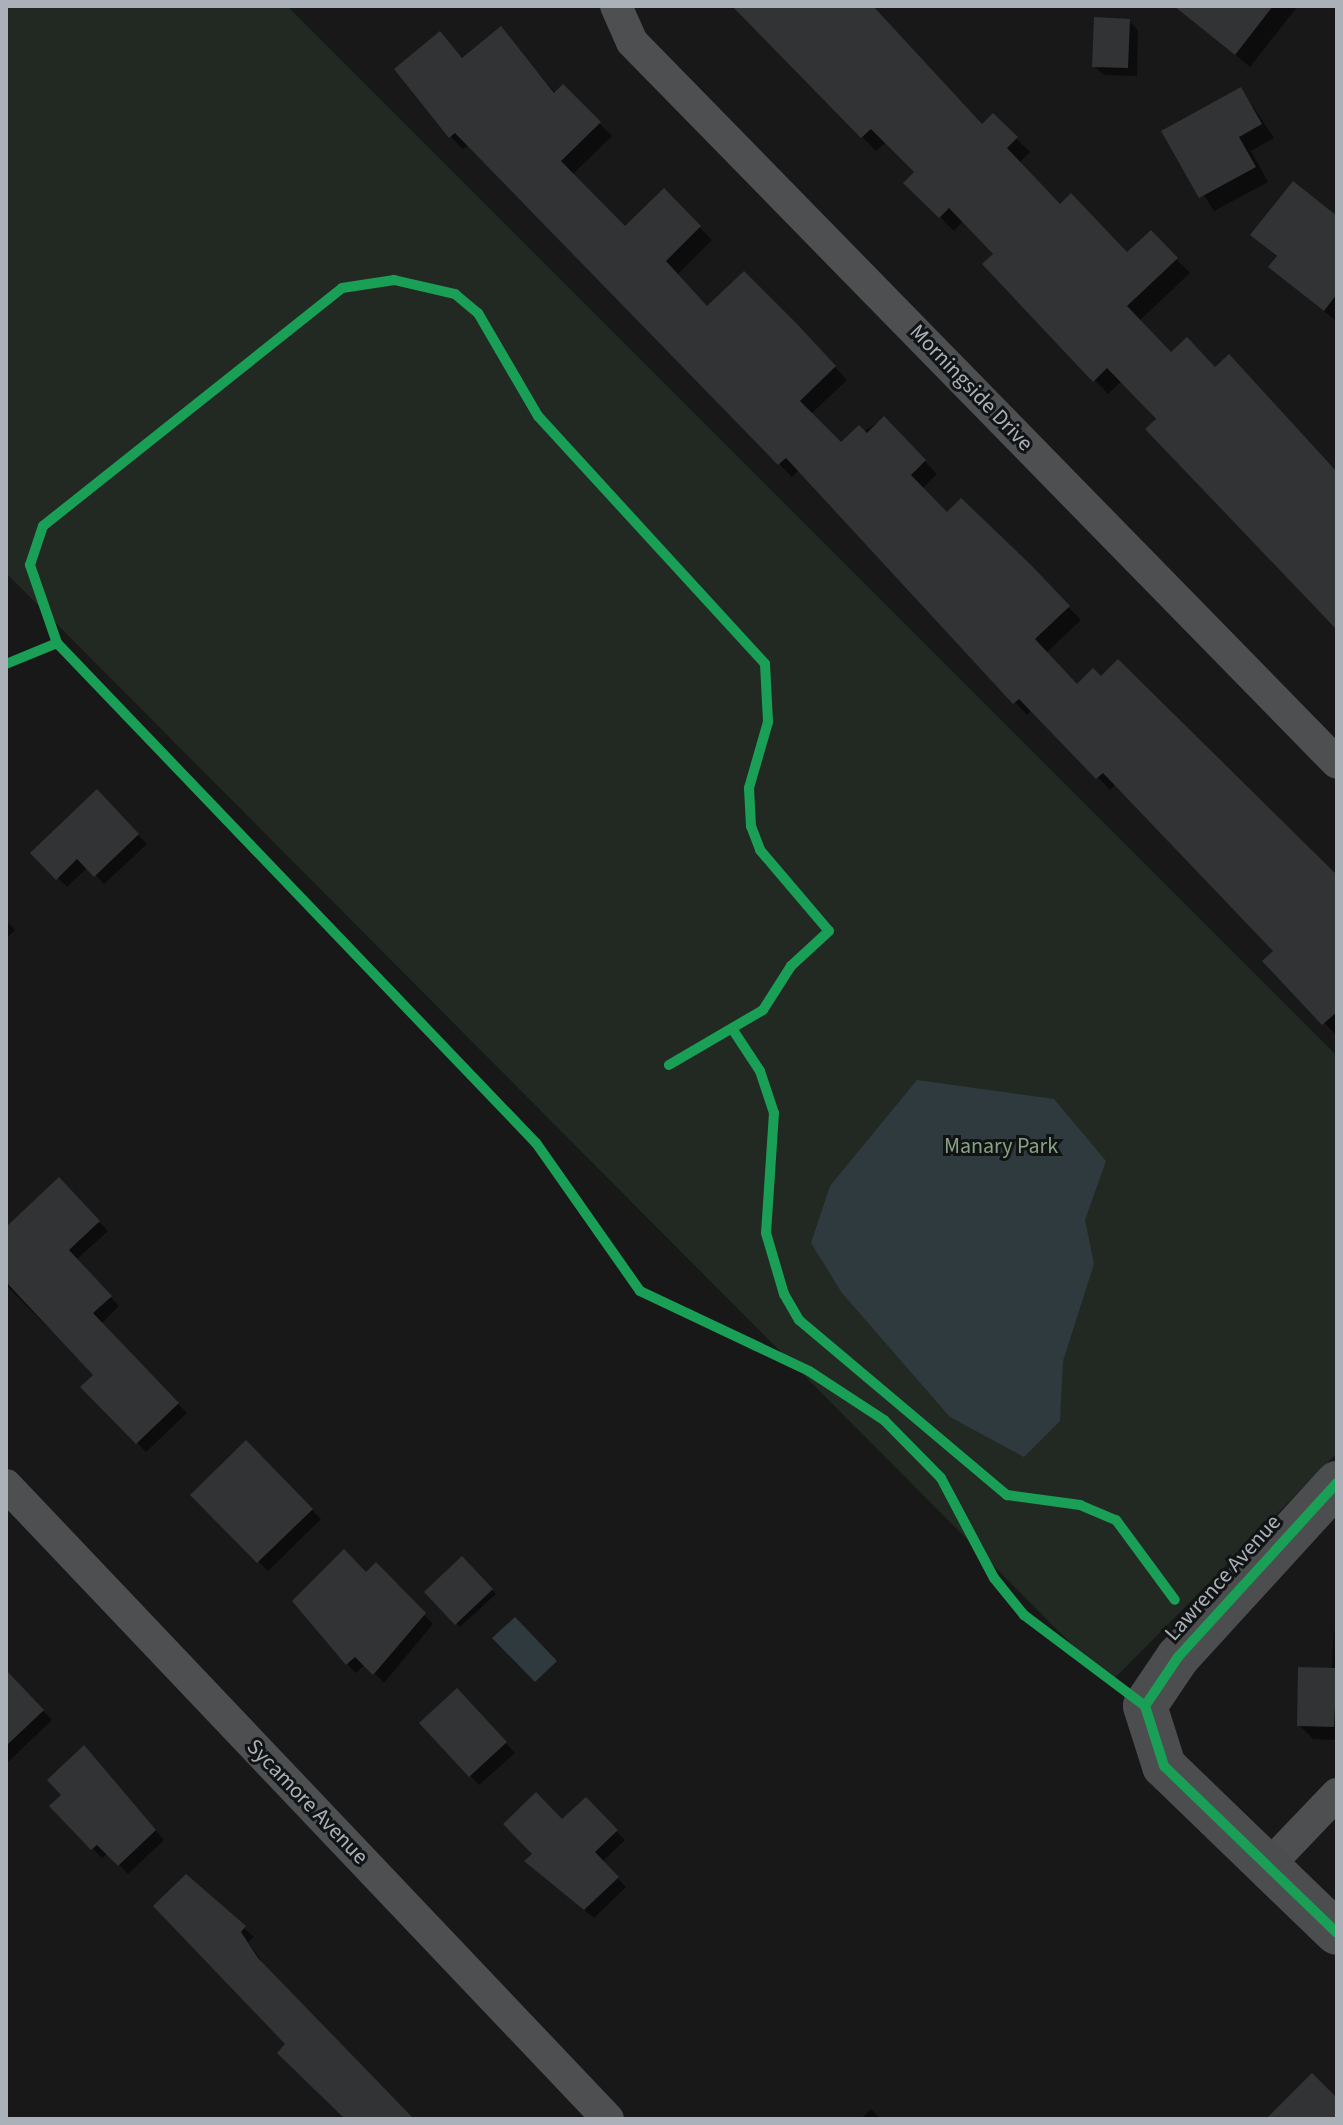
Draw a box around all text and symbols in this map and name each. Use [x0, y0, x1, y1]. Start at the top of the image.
street label: Morningside Drive [904, 319, 1038, 457]
park label: Manary Park [944, 1134, 1058, 1160]
street label: Lawrence Avenue [1159, 1509, 1287, 1647]
street label: Sycamore Avenue [241, 1734, 373, 1870]

